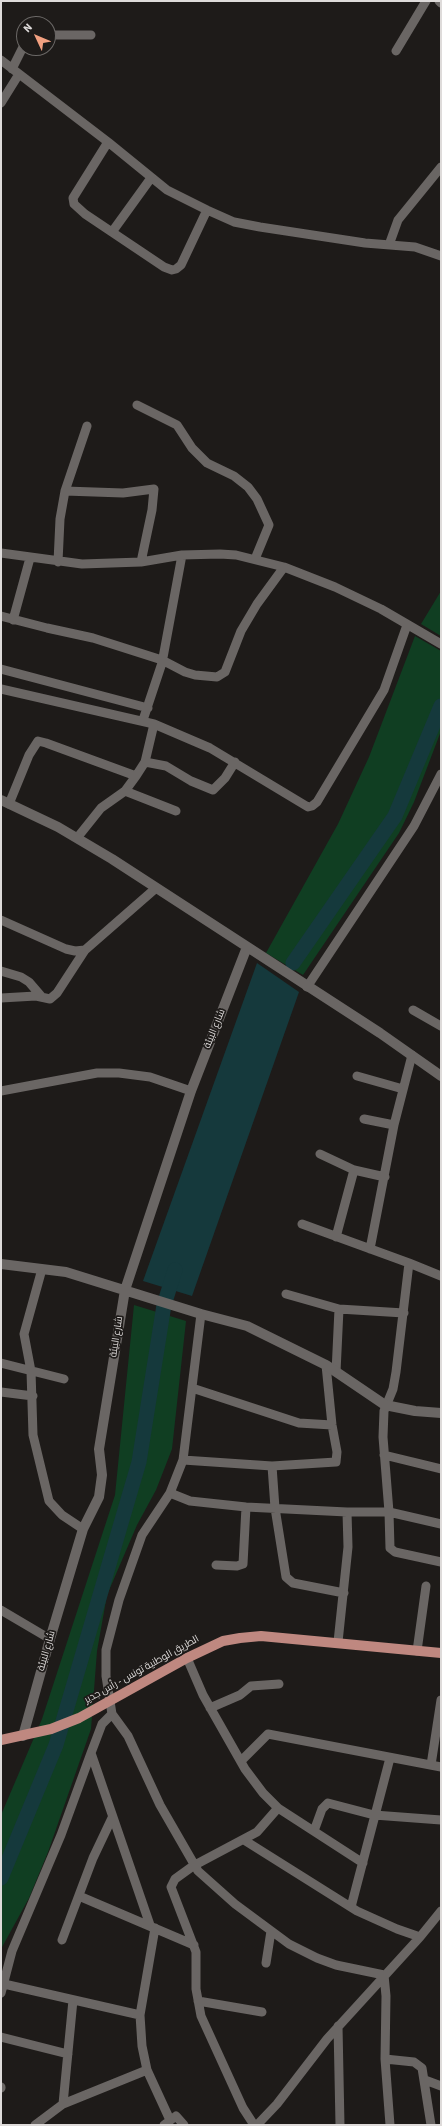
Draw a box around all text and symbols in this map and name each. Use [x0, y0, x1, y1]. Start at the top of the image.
north arrow [16, 16, 56, 56]
text: N [20, 20, 36, 36]
street label: شارع البيئة [202, 1008, 228, 1050]
street label: شارع البيئة [108, 1316, 126, 1358]
street label: شارع البيئة [36, 1629, 58, 1673]
street label: الطريق الوطنية تونس - رأس جدير [83, 1633, 201, 1707]

